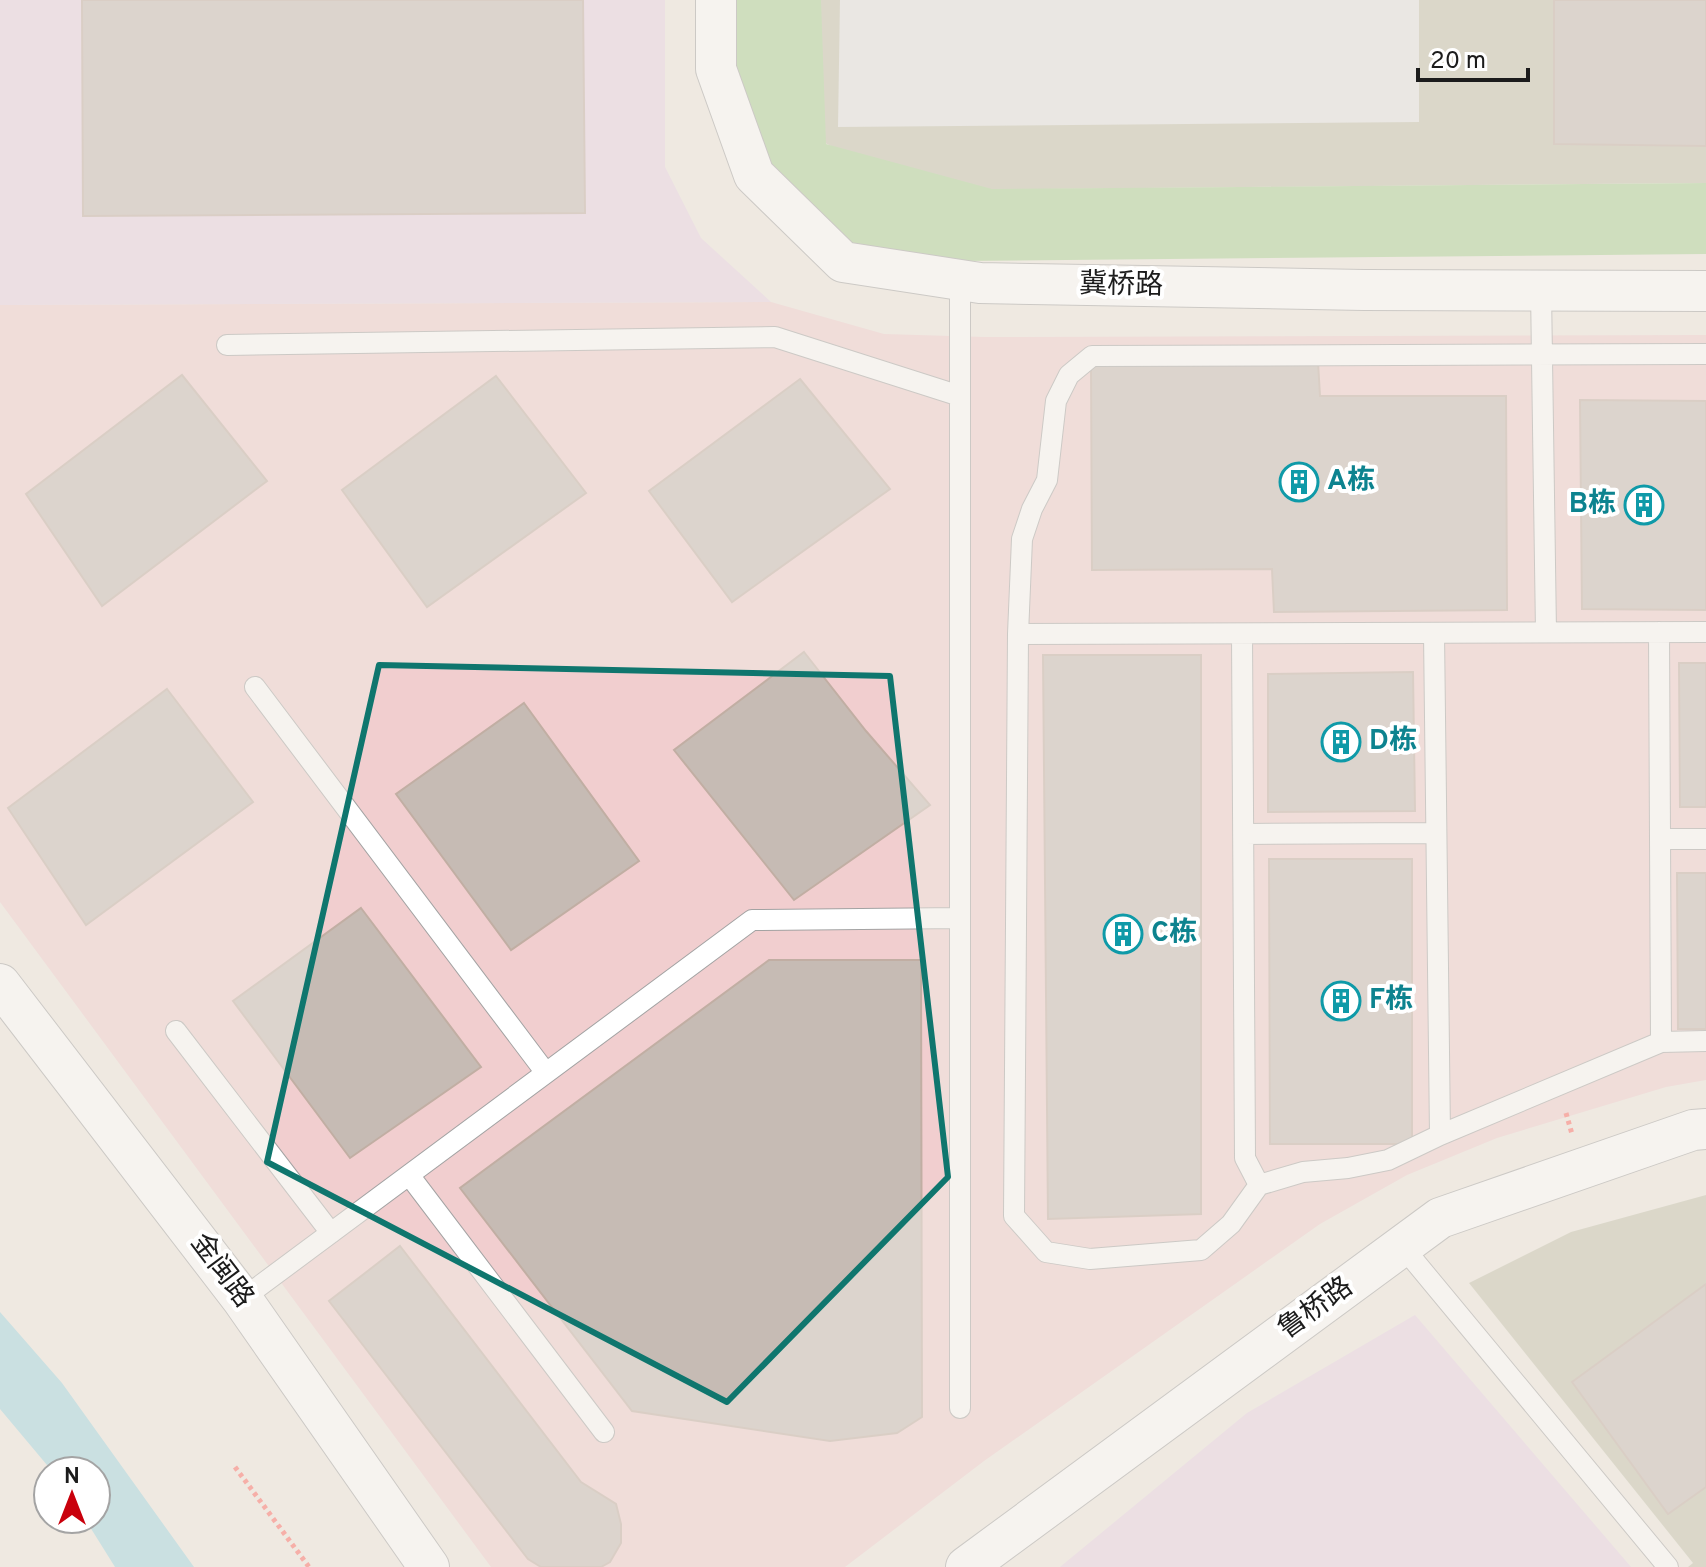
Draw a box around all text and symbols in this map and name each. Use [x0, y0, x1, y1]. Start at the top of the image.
scale bar [1418, 32, 1528, 82]
text: 20 m [1430, 47, 1486, 77]
street label: 冀桥路 [1079, 267, 1163, 305]
building icon: A栋 [1278, 461, 1320, 503]
place label: A栋 [1327, 464, 1375, 500]
building icon: B栋 [1623, 484, 1665, 526]
place label: B栋 [1569, 487, 1616, 523]
building icon: D栋 [1320, 721, 1362, 763]
place label: D栋 [1369, 724, 1417, 760]
building icon: C栋 [1102, 913, 1144, 955]
place label: C栋 [1151, 916, 1197, 952]
building icon: F栋 [1320, 980, 1362, 1022]
place label: F栋 [1369, 983, 1413, 1019]
street label: 金闽路 [181, 1227, 261, 1315]
street label: 鲁桥路 [1271, 1270, 1361, 1348]
north arrow [32, 1455, 112, 1535]
text: N [64, 1464, 80, 1491]

